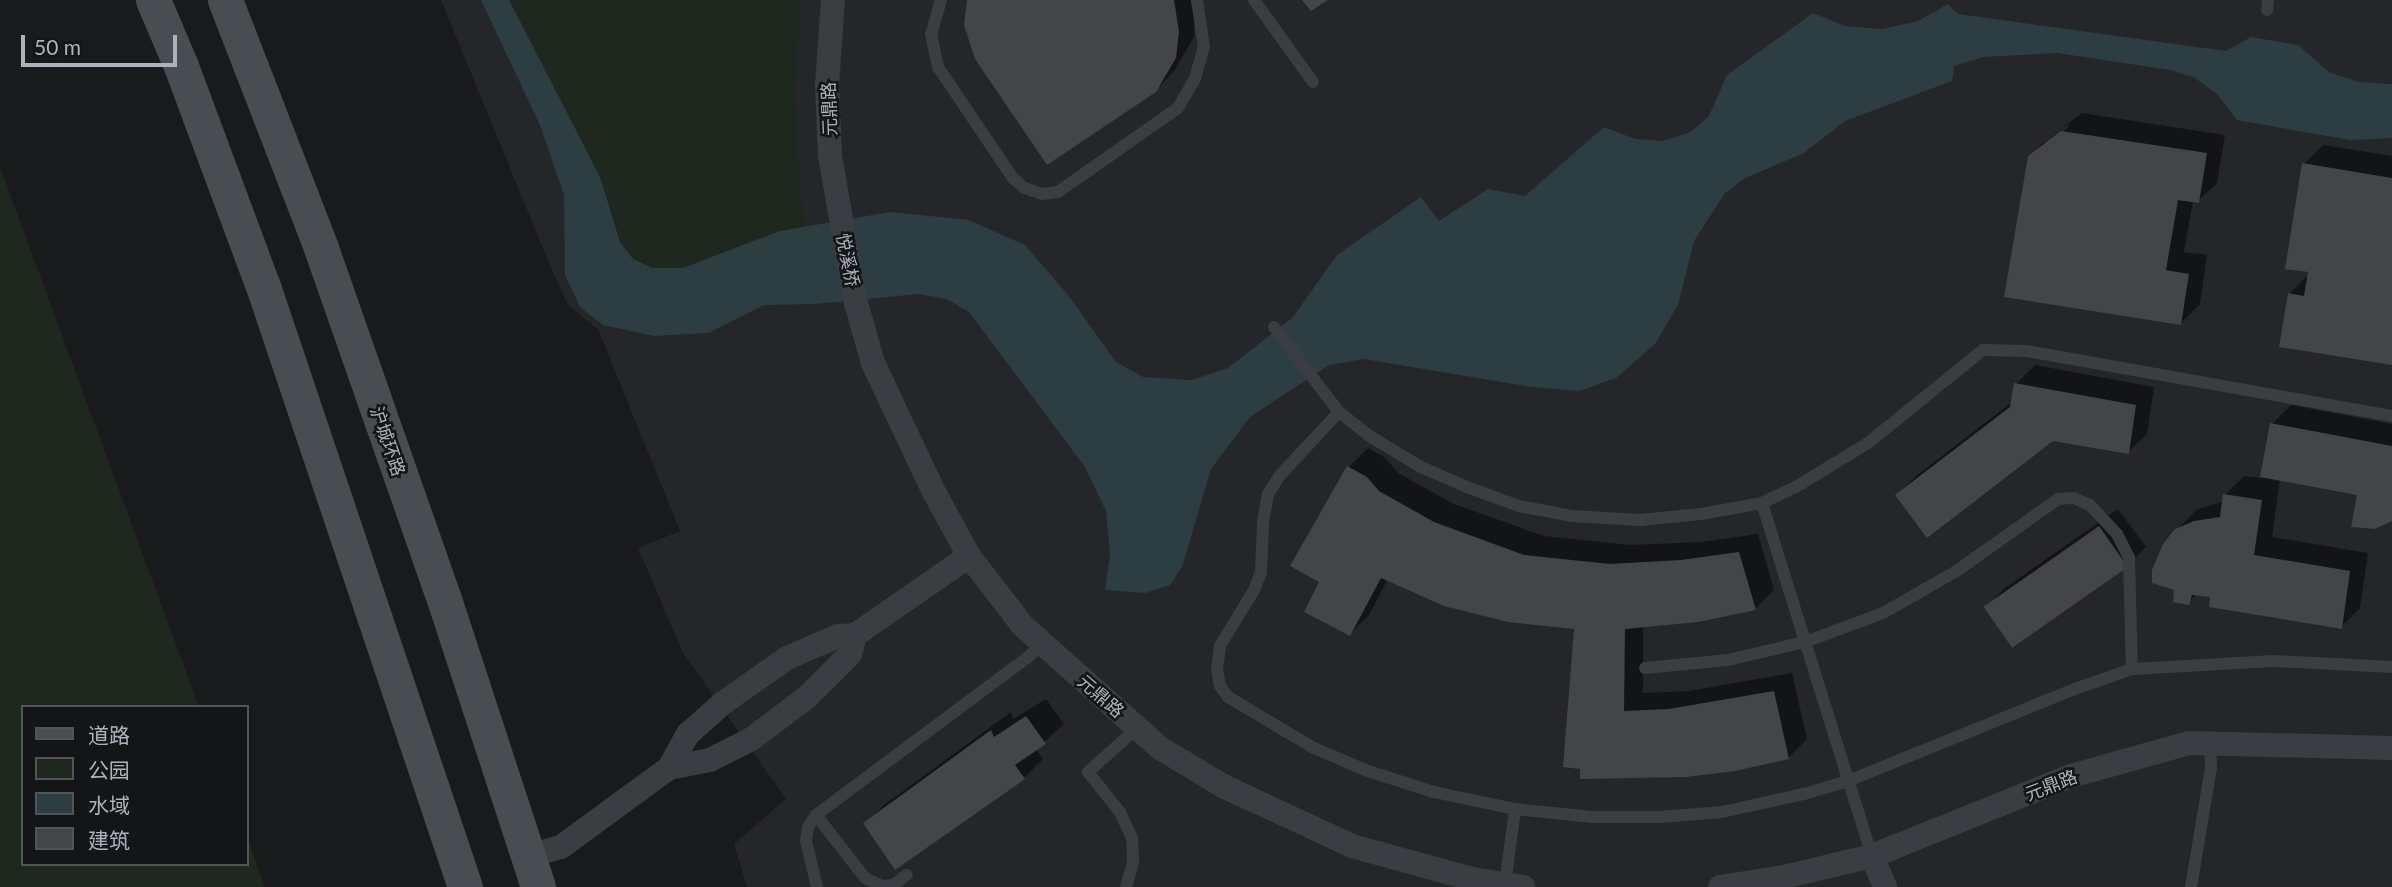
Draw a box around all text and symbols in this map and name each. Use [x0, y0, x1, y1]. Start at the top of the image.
scale bar [24, 21, 180, 65]
text: 50 m [34, 34, 81, 59]
street label: 元鼎路 [817, 82, 841, 136]
street label: 悦溪桥 [832, 231, 864, 289]
street label: 沪城环路 [366, 403, 410, 479]
street label: 元鼎路 [1074, 670, 1128, 722]
legend [21, 705, 248, 866]
text: 道路 [88, 722, 130, 747]
text: 公园 [88, 757, 130, 782]
street label: 元鼎路 [2022, 765, 2080, 805]
text: 水域 [88, 792, 130, 817]
text: 建筑 [88, 827, 130, 852]

